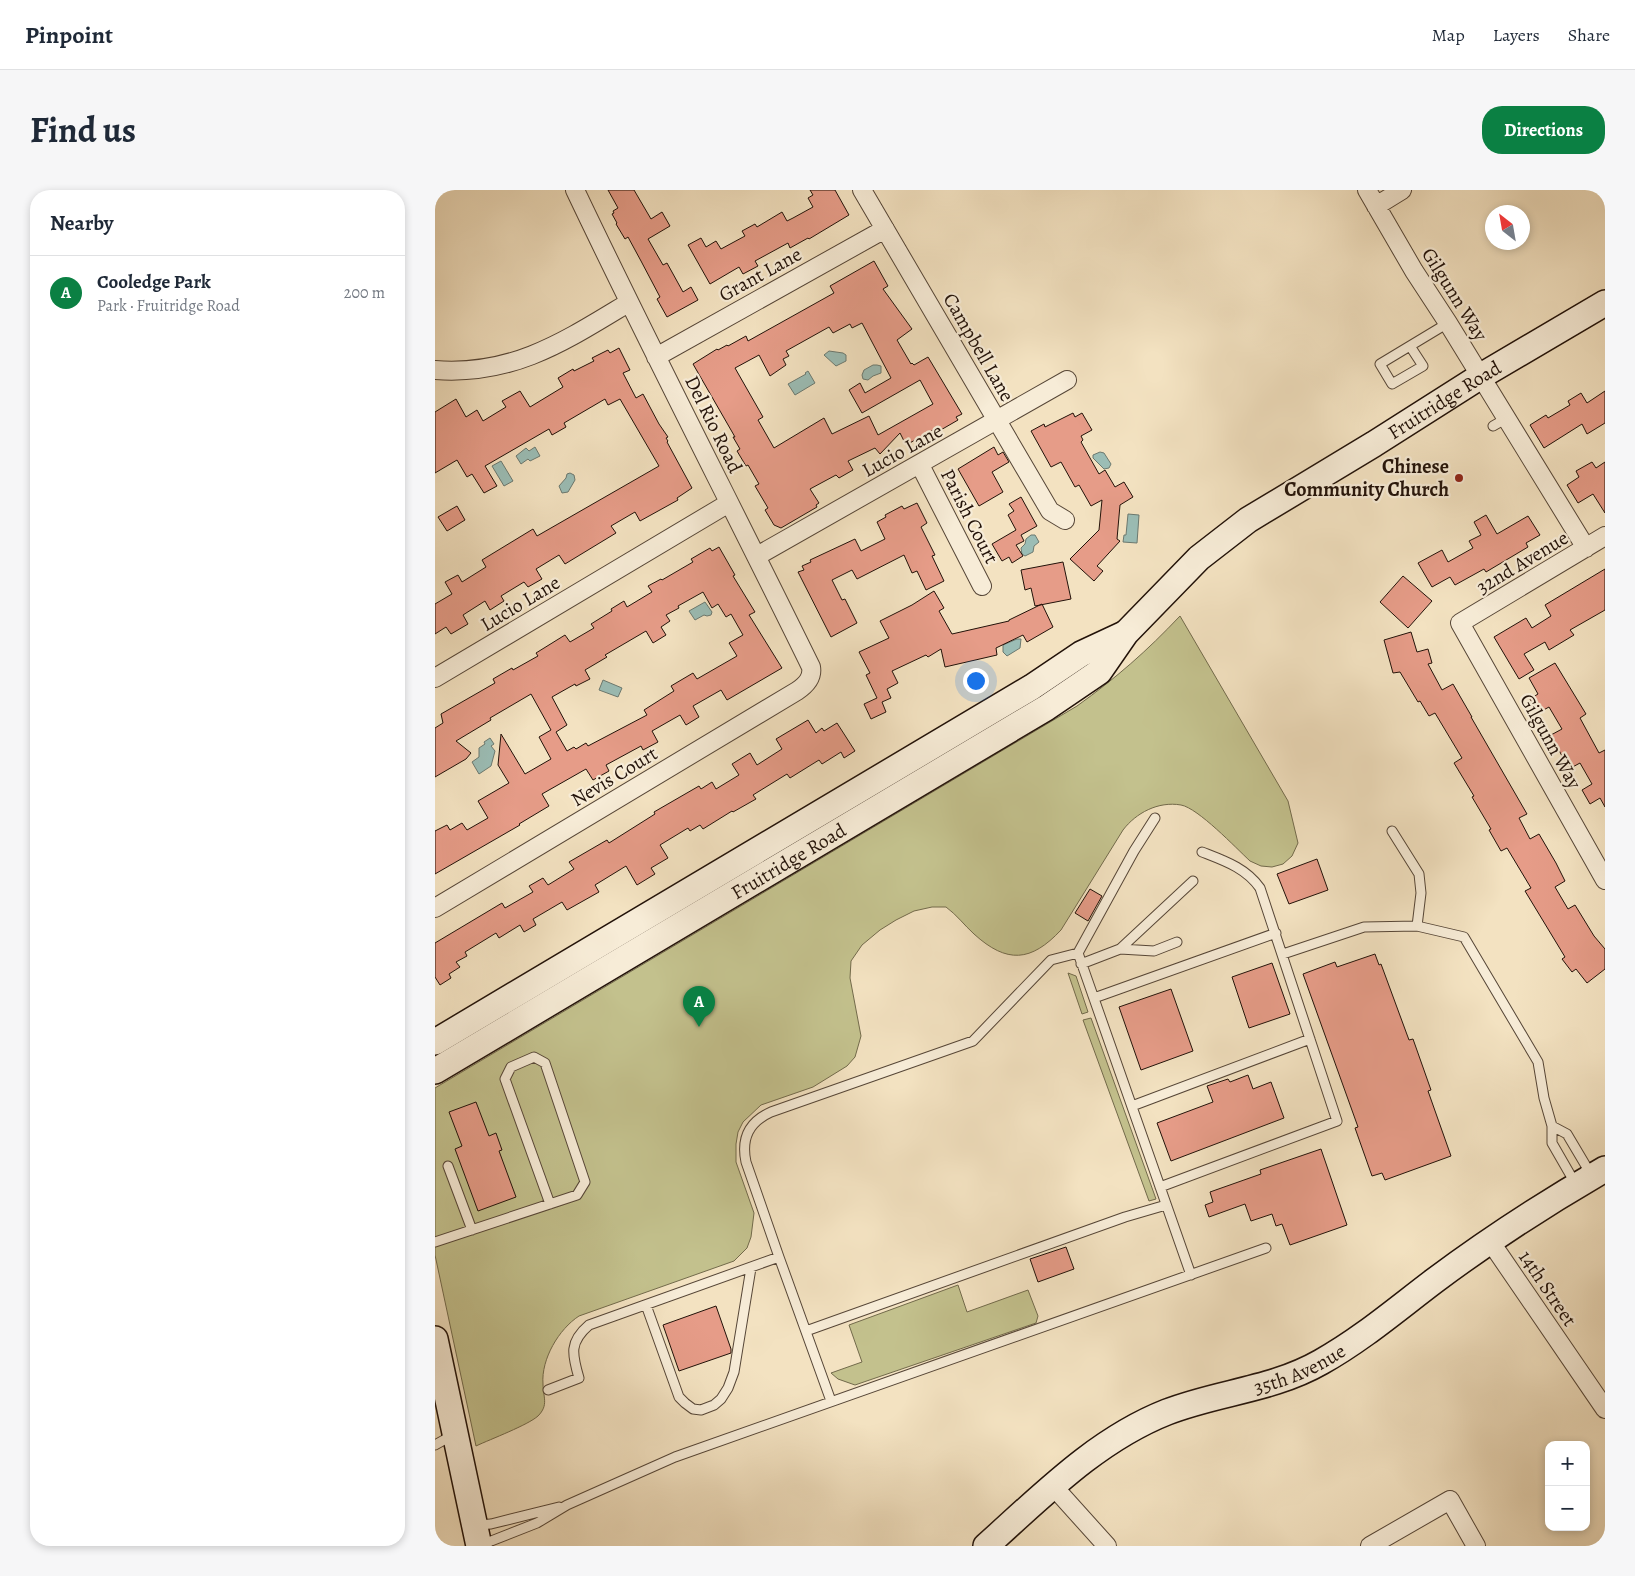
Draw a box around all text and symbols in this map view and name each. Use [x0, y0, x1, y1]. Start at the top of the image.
text: Pinpoint [25, 19, 113, 51]
text: Map [1432, 23, 1465, 47]
text: Layers [1493, 23, 1540, 47]
text: Share [1568, 23, 1610, 47]
text: Find us [30, 106, 136, 154]
button: Directions [1482, 106, 1605, 154]
north arrow [1485, 205, 1530, 250]
text: Nearby [50, 209, 113, 237]
street label: Grant Lane [714, 241, 806, 308]
street label: Gilgunn Way [1415, 243, 1494, 347]
text: Cooledge Park [97, 269, 211, 295]
text: A [61, 282, 71, 304]
text: 200 m [344, 282, 385, 304]
street label: Campbell Lane [937, 288, 1021, 407]
text: Park · Fruitridge Road [97, 295, 240, 317]
street label: Fruitridge Road [1383, 354, 1506, 446]
street label: Del Rio Road [678, 371, 749, 478]
street label: Lucio Lane [857, 417, 947, 484]
place label: Chinese Community Church [1284, 453, 1449, 503]
street label: Parish Court [934, 464, 1005, 569]
marker: Chinese Community Church [1453, 472, 1465, 484]
street label: 32nd Avenue [1471, 524, 1573, 601]
street label: Lucio Lane [475, 569, 565, 638]
your location [963, 668, 989, 694]
street label: Gilgunn Way [1513, 689, 1588, 795]
street label: Nevis Court [566, 740, 663, 813]
street label: Fruitridge Road [726, 817, 851, 906]
pin: A [683, 986, 715, 1027]
street label: 14th Street [1512, 1245, 1583, 1332]
street label: 35th Avenue [1251, 1338, 1351, 1401]
map controls [1545, 1441, 1590, 1531]
button: + [1545, 1441, 1590, 1486]
button: − [1545, 1486, 1590, 1531]

